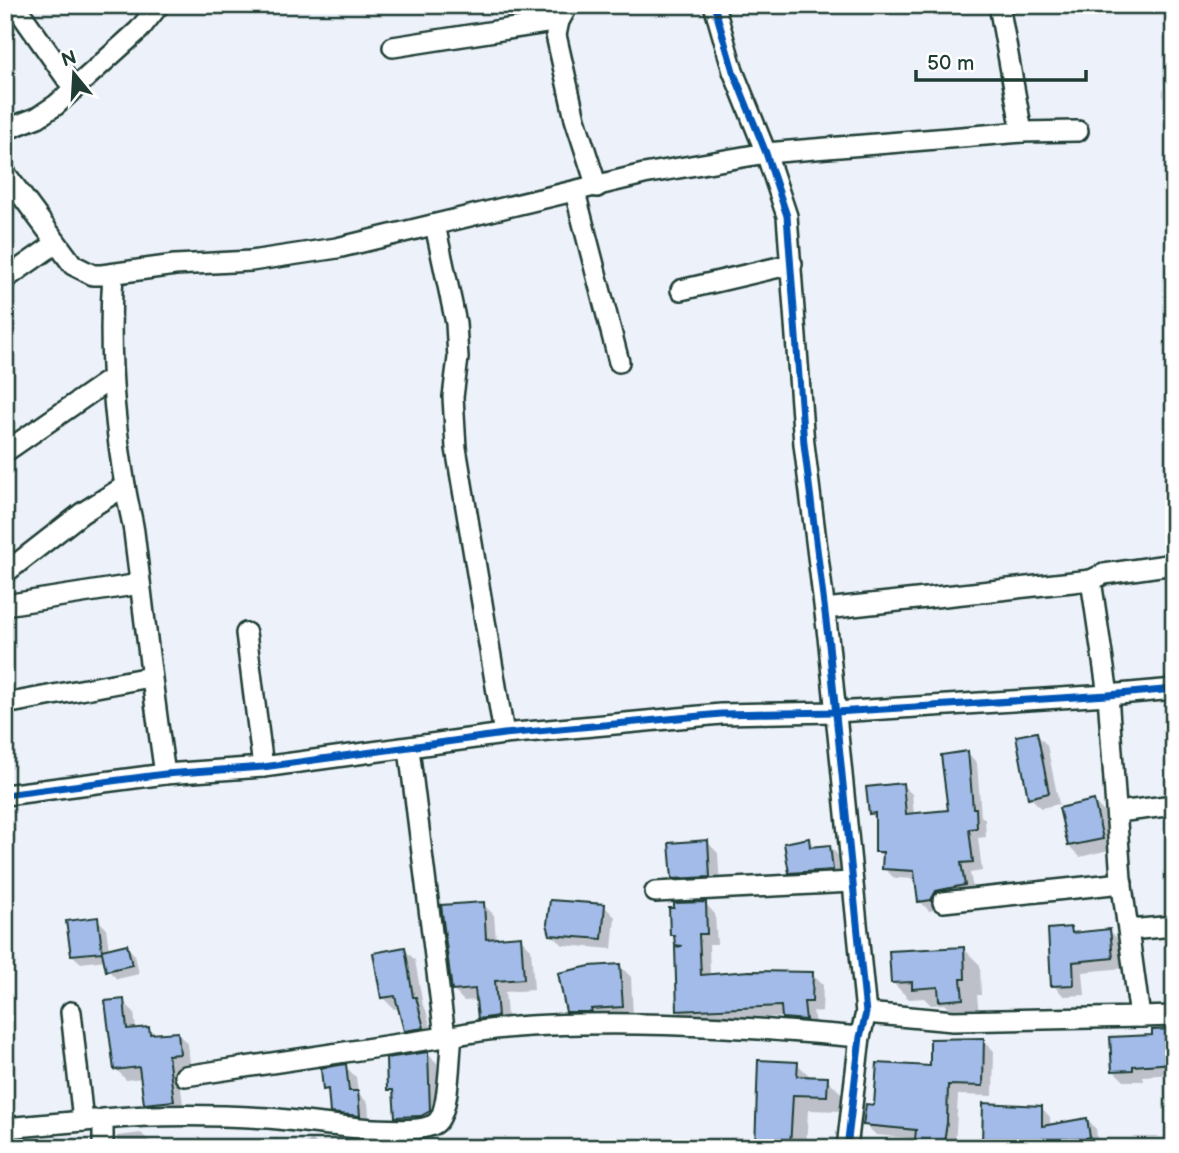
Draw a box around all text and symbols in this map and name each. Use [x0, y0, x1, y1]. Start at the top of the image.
north arrow [38, 38, 108, 108]
scale bar [916, 38, 1086, 82]
text: N [59, 46, 80, 72]
text: 50 m [927, 51, 974, 76]

